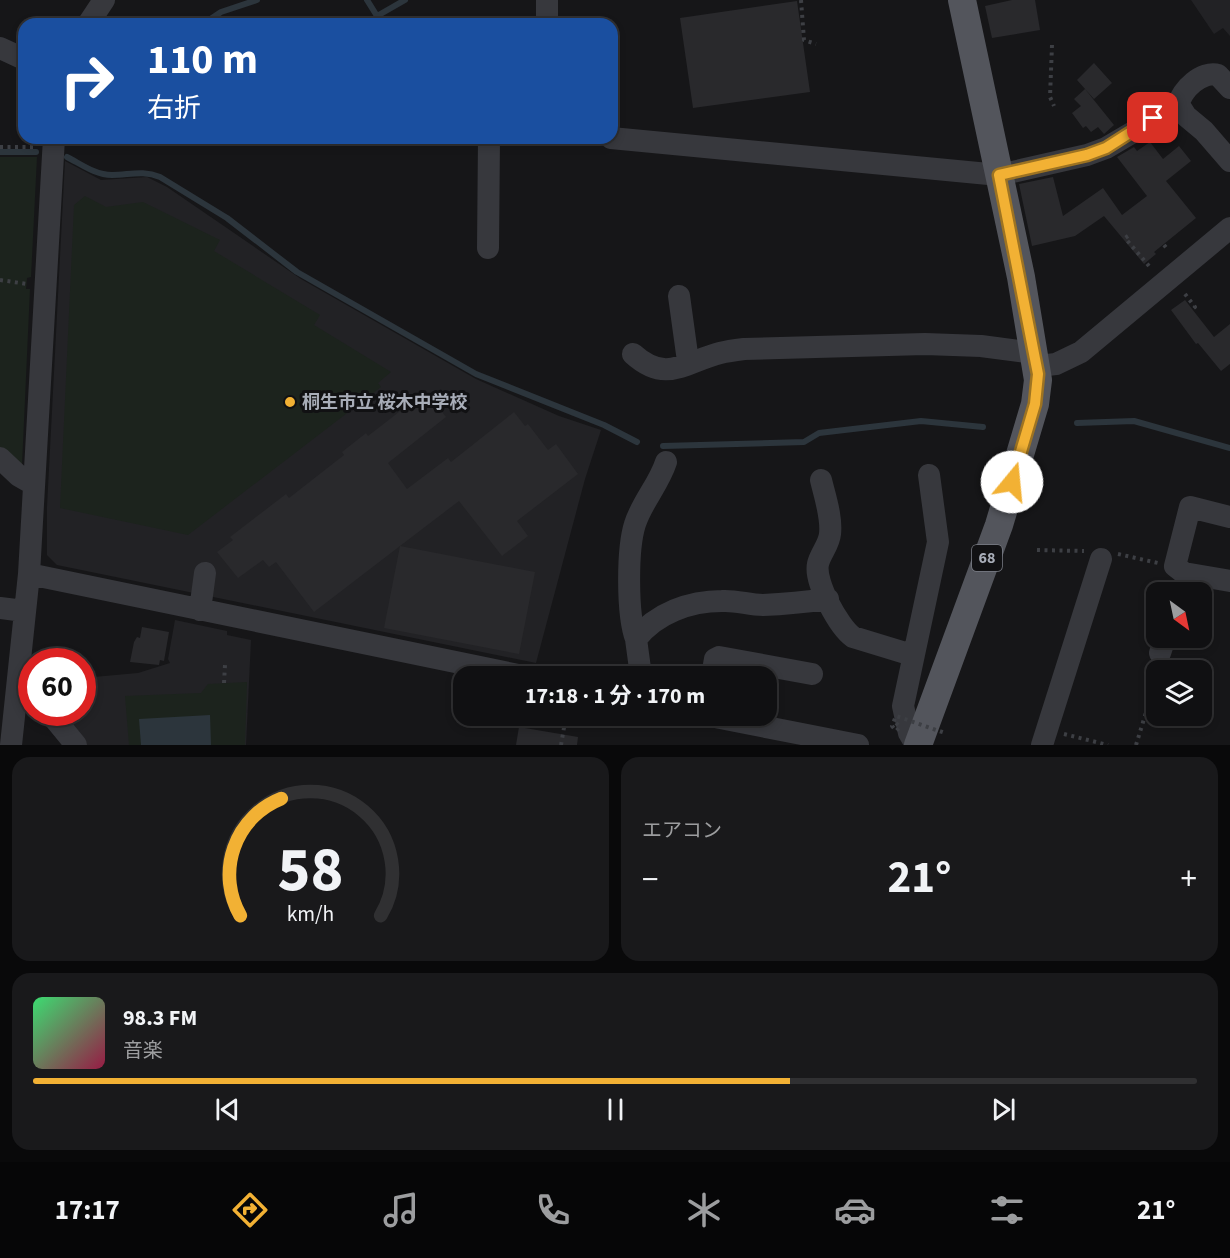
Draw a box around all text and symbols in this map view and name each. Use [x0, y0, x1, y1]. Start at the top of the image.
text: 110 m [147, 30, 258, 90]
icon: right [48, 42, 126, 120]
text: 右折 [147, 89, 201, 128]
pin [1127, 92, 1178, 143]
icon: arrive [1136, 101, 1169, 134]
place label: 桐生市立 桜木中学校 [302, 390, 468, 415]
marker: 桐生市立 桜木中学校 [283, 395, 297, 409]
position arrow [980, 450, 1044, 514]
road number: 68 [972, 545, 1002, 571]
north arrow [1146, 582, 1212, 648]
map controls [1146, 582, 1212, 726]
speed limit sign: 60 [18, 648, 96, 726]
button: layers [1146, 660, 1212, 726]
text: 17:18 · 1 分 · 170 m [525, 680, 705, 712]
text: エアコン [642, 817, 722, 845]
text: 58 [278, 826, 343, 915]
text: 21° [888, 846, 951, 910]
text: − [642, 856, 658, 903]
text: + [1181, 856, 1197, 903]
text: km/h [287, 899, 334, 930]
text: 98.3 FM [123, 1002, 197, 1034]
text: 音楽 [123, 1037, 163, 1065]
icon: previous [211, 1093, 244, 1126]
icon: pause [599, 1093, 632, 1126]
icon: next [987, 1093, 1020, 1126]
icon: directions [229, 1189, 271, 1231]
icon: music [380, 1189, 422, 1231]
icon: phone [532, 1189, 574, 1231]
icon: climate [683, 1189, 725, 1231]
icon: car [834, 1189, 876, 1231]
icon: filters [986, 1189, 1028, 1231]
text: 17:17 [55, 1191, 120, 1230]
text: 21° [1137, 1191, 1175, 1230]

